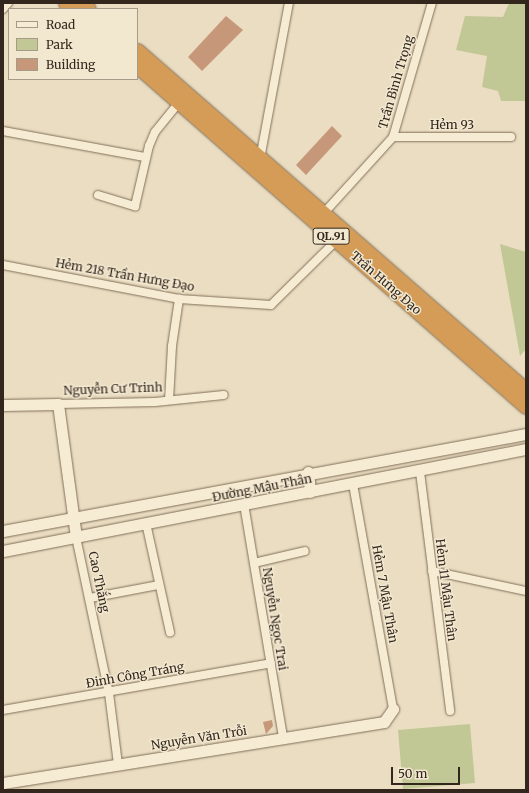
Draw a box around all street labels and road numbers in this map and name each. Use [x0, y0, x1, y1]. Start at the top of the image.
street label: Trần Bình Trọng [376, 33, 416, 131]
street label: Hẻm 93 [430, 118, 474, 132]
road number: QL.91 [312, 227, 350, 245]
street label: Trần Hưng Đạo [348, 249, 424, 317]
street label: Hẻm 218 Trần Hưng Đạo [54, 256, 196, 294]
street label: Nguyễn Cư Trinh [63, 380, 163, 398]
street label: Đường Mậu Thân [211, 471, 313, 505]
street label: Hẻm 11 Mậu Thân [433, 538, 459, 642]
street label: Hẻm 7 Mậu Thân [369, 544, 401, 644]
street label: Cao Thắng [86, 550, 112, 614]
street label: Nguyễn Ngọc Trai [260, 567, 290, 671]
street label: Đinh Công Tráng [85, 659, 185, 691]
street label: Nguyễn Văn Trỗi [150, 723, 248, 753]

